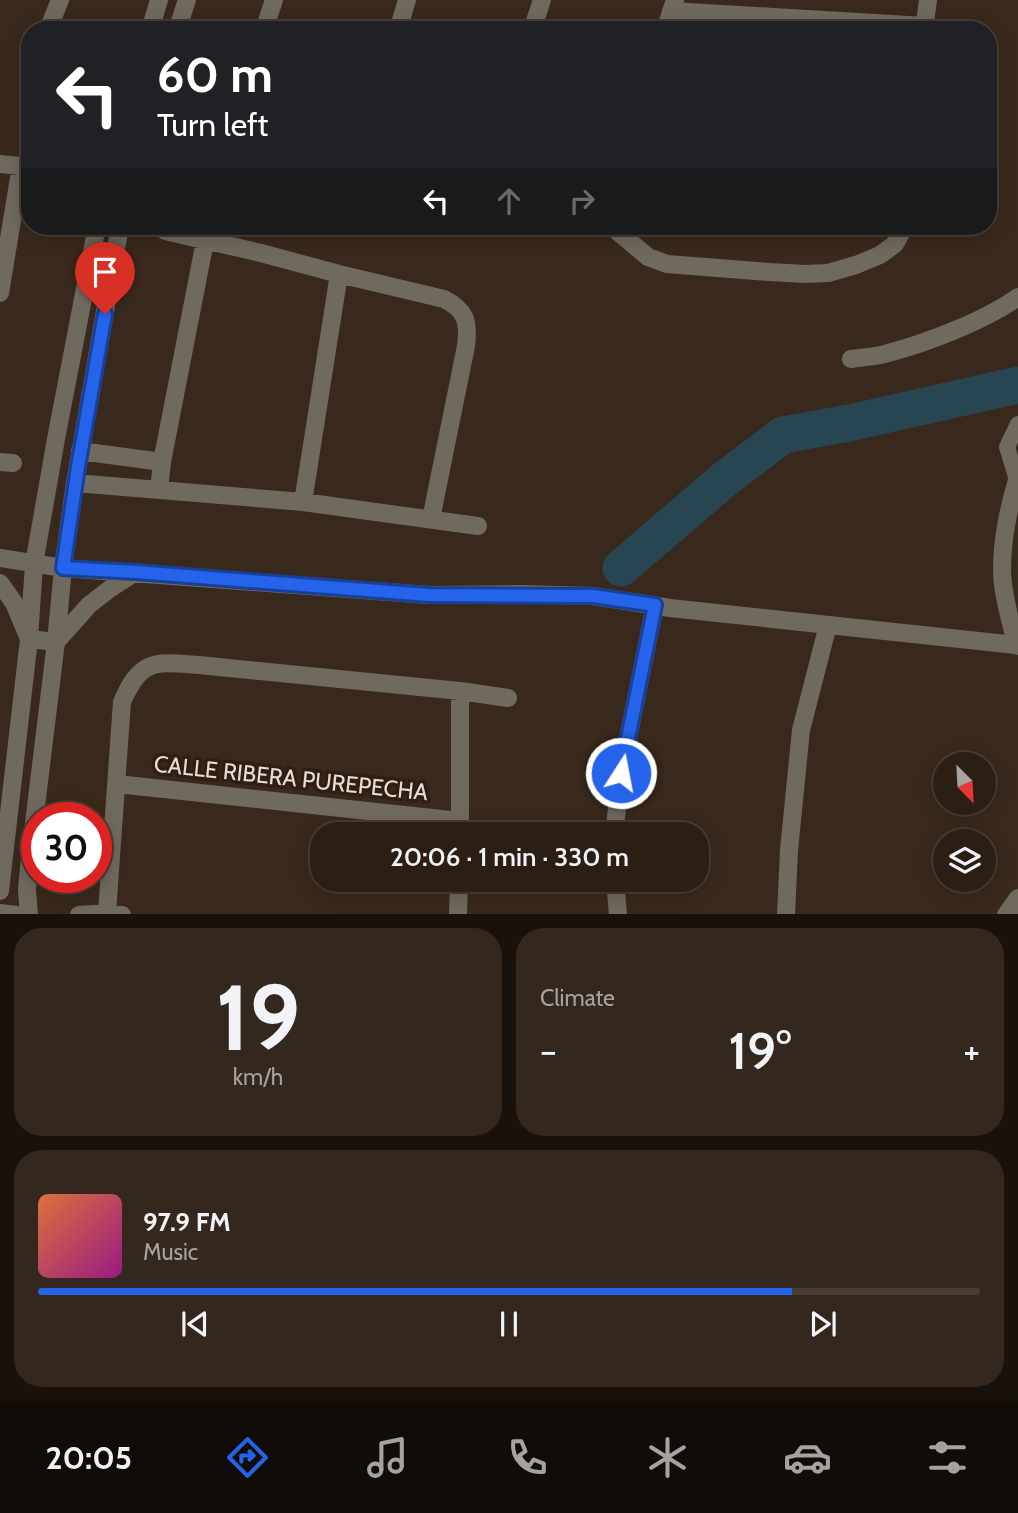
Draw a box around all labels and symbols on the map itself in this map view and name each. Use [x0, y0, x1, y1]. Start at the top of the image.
pin [75, 242, 135, 314]
position arrow [584, 736, 658, 810]
street label: CALLE RIBERA PUREPECHA [153, 750, 429, 806]
north arrow [933, 752, 996, 816]
speed limit sign: 30 [21, 802, 112, 893]

